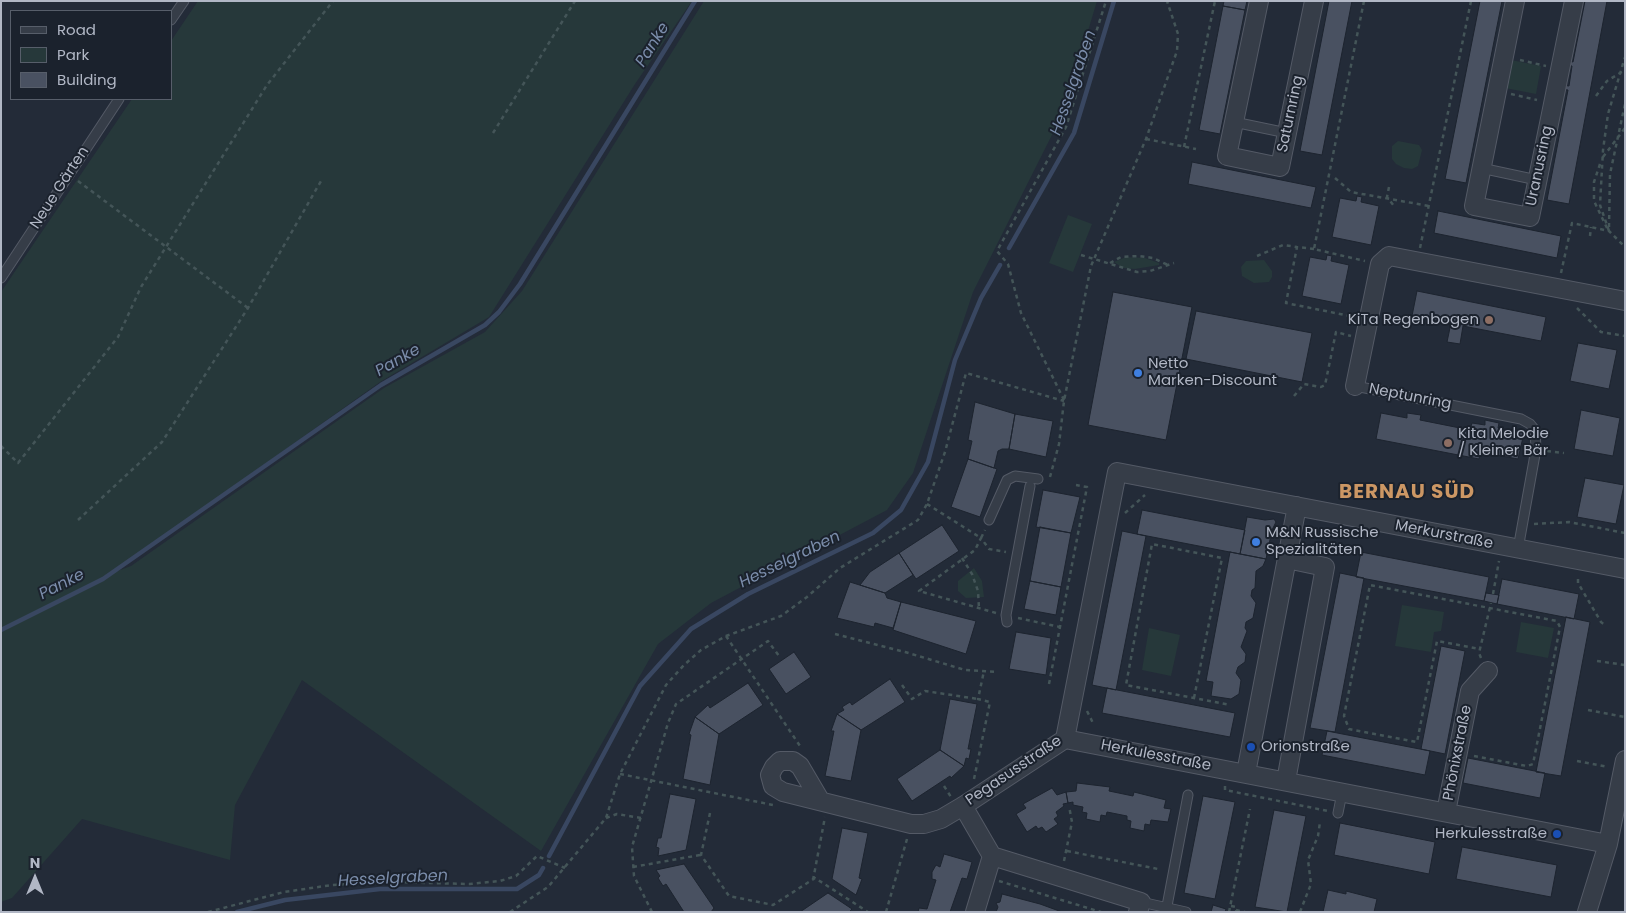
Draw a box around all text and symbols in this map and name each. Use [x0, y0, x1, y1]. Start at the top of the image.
legend [10, 10, 172, 100]
text: Road [57, 19, 96, 40]
water label: Panke [632, 19, 674, 71]
water label: Hesselgraben [1047, 28, 1101, 138]
text: Park [57, 44, 89, 65]
text: Building [57, 69, 117, 90]
street label: Saturnring [1274, 74, 1308, 154]
street label: Uranusring [1523, 124, 1557, 208]
street label: Neue Gärten [27, 143, 93, 233]
place label: KiTa Regenbogen [1348, 311, 1479, 329]
marker: KiTa Regenbogen [1483, 314, 1495, 326]
water label: Panke [372, 341, 424, 381]
place label: Netto Marken-Discount [1148, 355, 1277, 390]
marker: Netto Marken-Discount [1132, 367, 1144, 379]
street label: Neptunring [1367, 380, 1453, 414]
place label: Kita Melodie / Kleiner Bär [1458, 425, 1549, 460]
marker: Kita Melodie / Kleiner Bär [1442, 437, 1454, 449]
district label: BERNAU SÜD [1338, 481, 1476, 505]
street label: Merkurstraße [1394, 517, 1494, 553]
place label: M&N Russische Spezialitäten [1266, 524, 1378, 559]
water label: Hesselgraben [736, 527, 844, 593]
marker: M&N Russische Spezialitäten [1250, 536, 1262, 548]
water label: Panke [36, 565, 88, 605]
street label: Phönixstraße [1440, 704, 1476, 802]
street label: Pegasusstraße [963, 732, 1065, 810]
street label: Herkulesstraße [1099, 736, 1213, 776]
place label: Orionstraße [1261, 738, 1350, 756]
marker: Orionstraße [1245, 741, 1257, 753]
place label: Herkulesstraße [1435, 825, 1547, 843]
marker: Herkulesstraße [1551, 828, 1563, 840]
north arrow [10, 853, 60, 903]
text: N [30, 853, 40, 873]
water label: Hesselgraben [338, 867, 448, 891]

